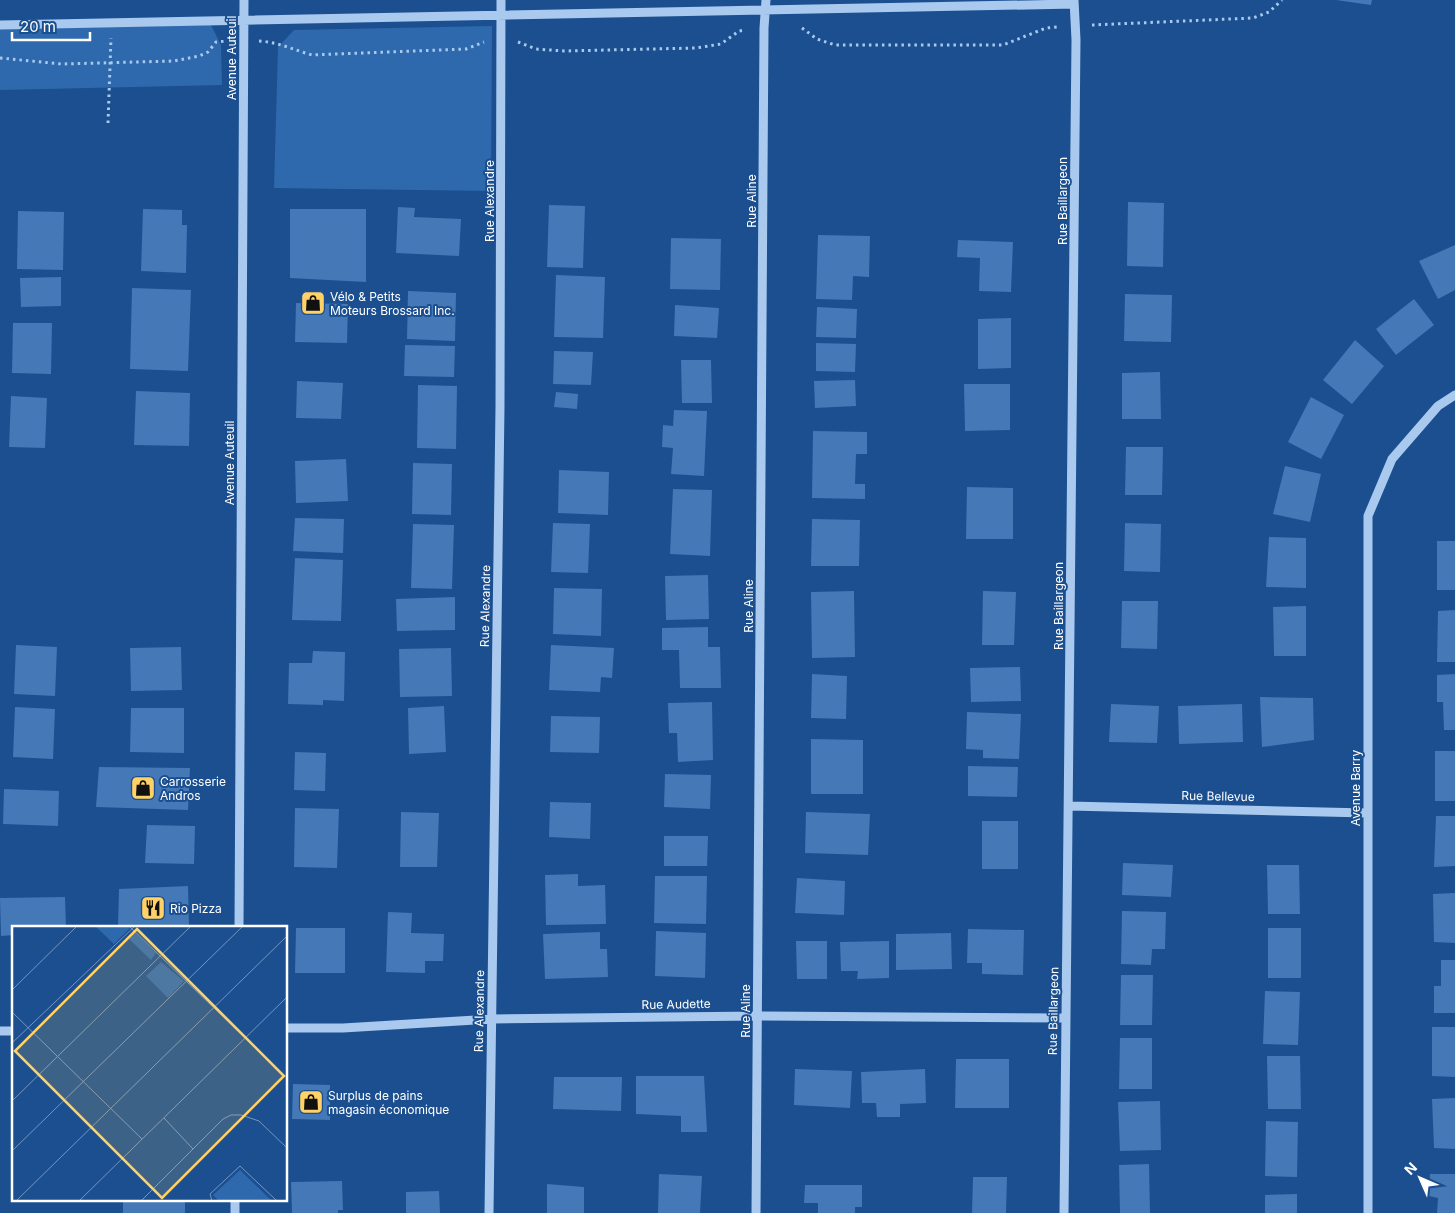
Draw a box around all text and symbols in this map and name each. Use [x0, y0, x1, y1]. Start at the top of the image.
scale bar [12, 10, 90, 42]
street label: Avenue Auteuil [224, 16, 239, 100]
text: 20 m [20, 17, 56, 36]
street label: Rue Baillargeon [1055, 157, 1070, 245]
street label: Rue Alexandre [482, 160, 497, 242]
street label: Rue Aline [744, 174, 759, 228]
place label: Vélo & Petits Moteurs Brossard Inc. [330, 289, 455, 318]
shop icon: Vélo & Petits Moteurs Brossard Inc. [300, 290, 326, 316]
street label: Avenue Auteuil [222, 421, 237, 505]
street label: Rue Baillargeon [1051, 562, 1066, 650]
street label: Rue Alexandre [477, 565, 493, 647]
street label: Rue Aline [741, 579, 756, 633]
street label: Avenue Barry [1348, 750, 1363, 826]
place label: Carrosserie Andros [160, 774, 226, 803]
shop icon: Carrosserie Andros [130, 775, 156, 801]
street label: Rue Bellevue [1181, 788, 1255, 804]
restaurant icon: Rio Pizza [140, 895, 166, 921]
place label: Rio Pizza [170, 901, 222, 916]
inset map [12, 926, 288, 1200]
street label: Rue Baillargeon [1045, 967, 1061, 1055]
street label: Rue Alexandre [471, 970, 487, 1052]
street label: Rue Aline [738, 984, 753, 1038]
street label: Rue Audette [641, 996, 711, 1012]
place label: Surplus de pains magasin économique [328, 1088, 449, 1117]
shop icon: Surplus de pains magasin économique [298, 1089, 324, 1115]
north arrow [1395, 1153, 1445, 1203]
text: N [1401, 1159, 1420, 1178]

